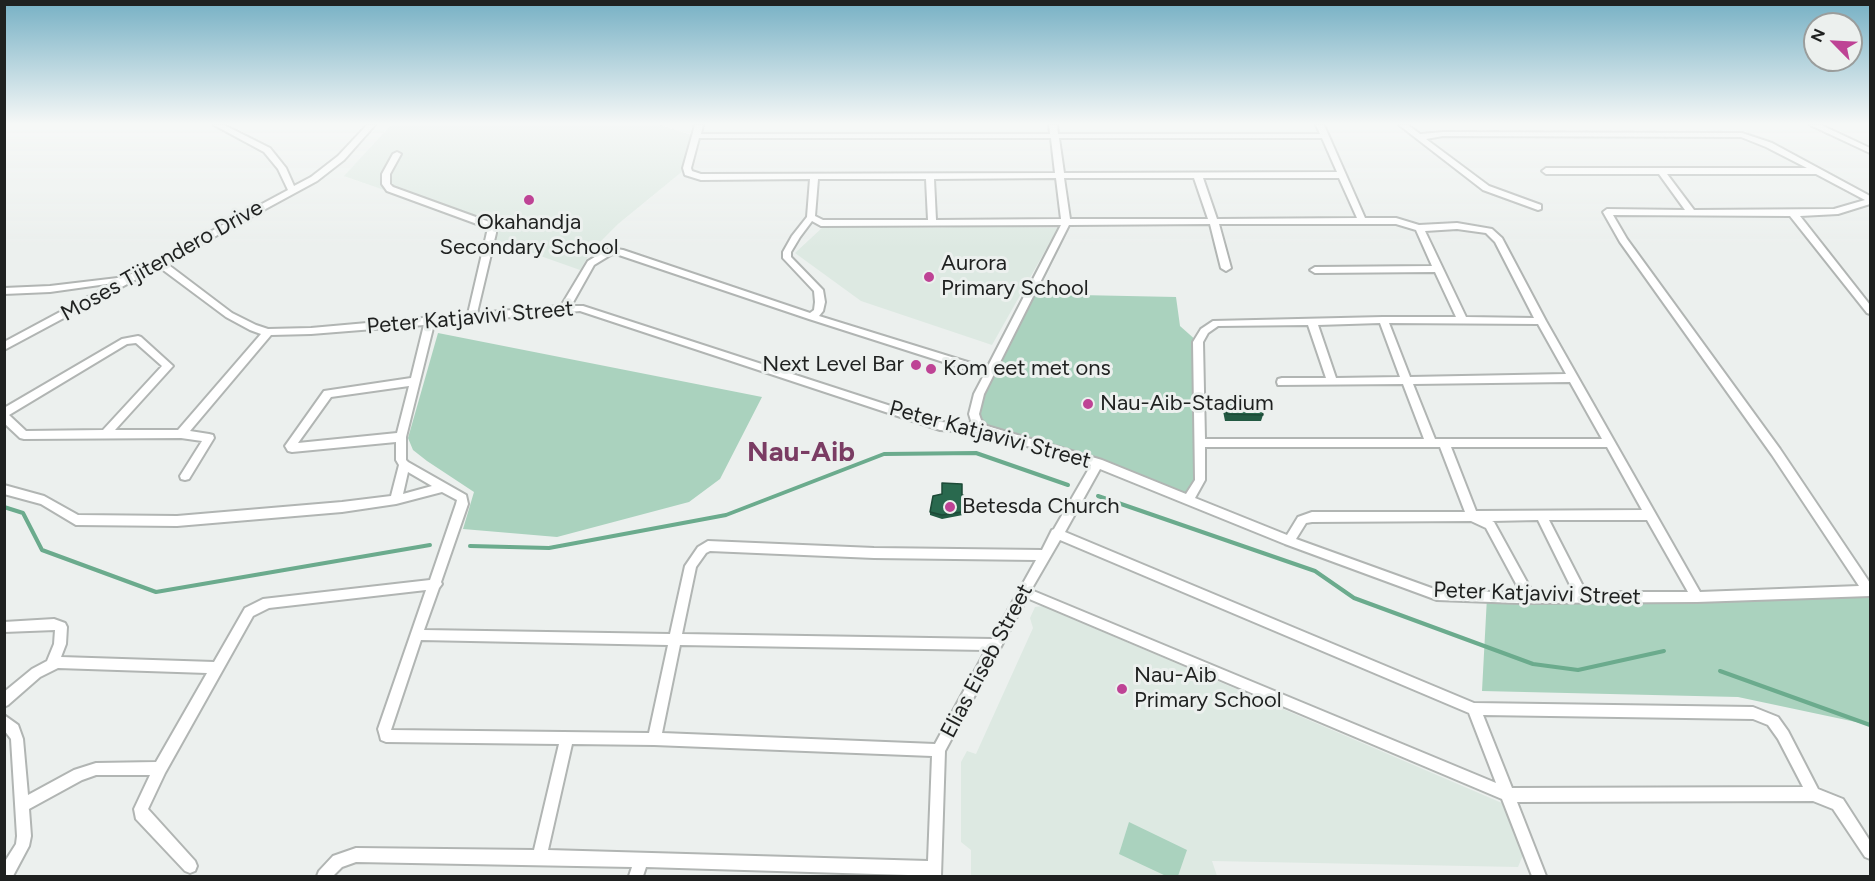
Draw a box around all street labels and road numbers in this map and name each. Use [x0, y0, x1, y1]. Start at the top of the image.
street label: Moses Tjitendero Drive [57, 195, 267, 327]
street label: Peter Katjavivi Street [365, 296, 575, 340]
street label: Peter Katjavivi Street [886, 395, 1094, 475]
street label: Peter Katjavivi Street [1433, 577, 1641, 611]
street label: Elias Eiseb Street [935, 580, 1039, 742]

